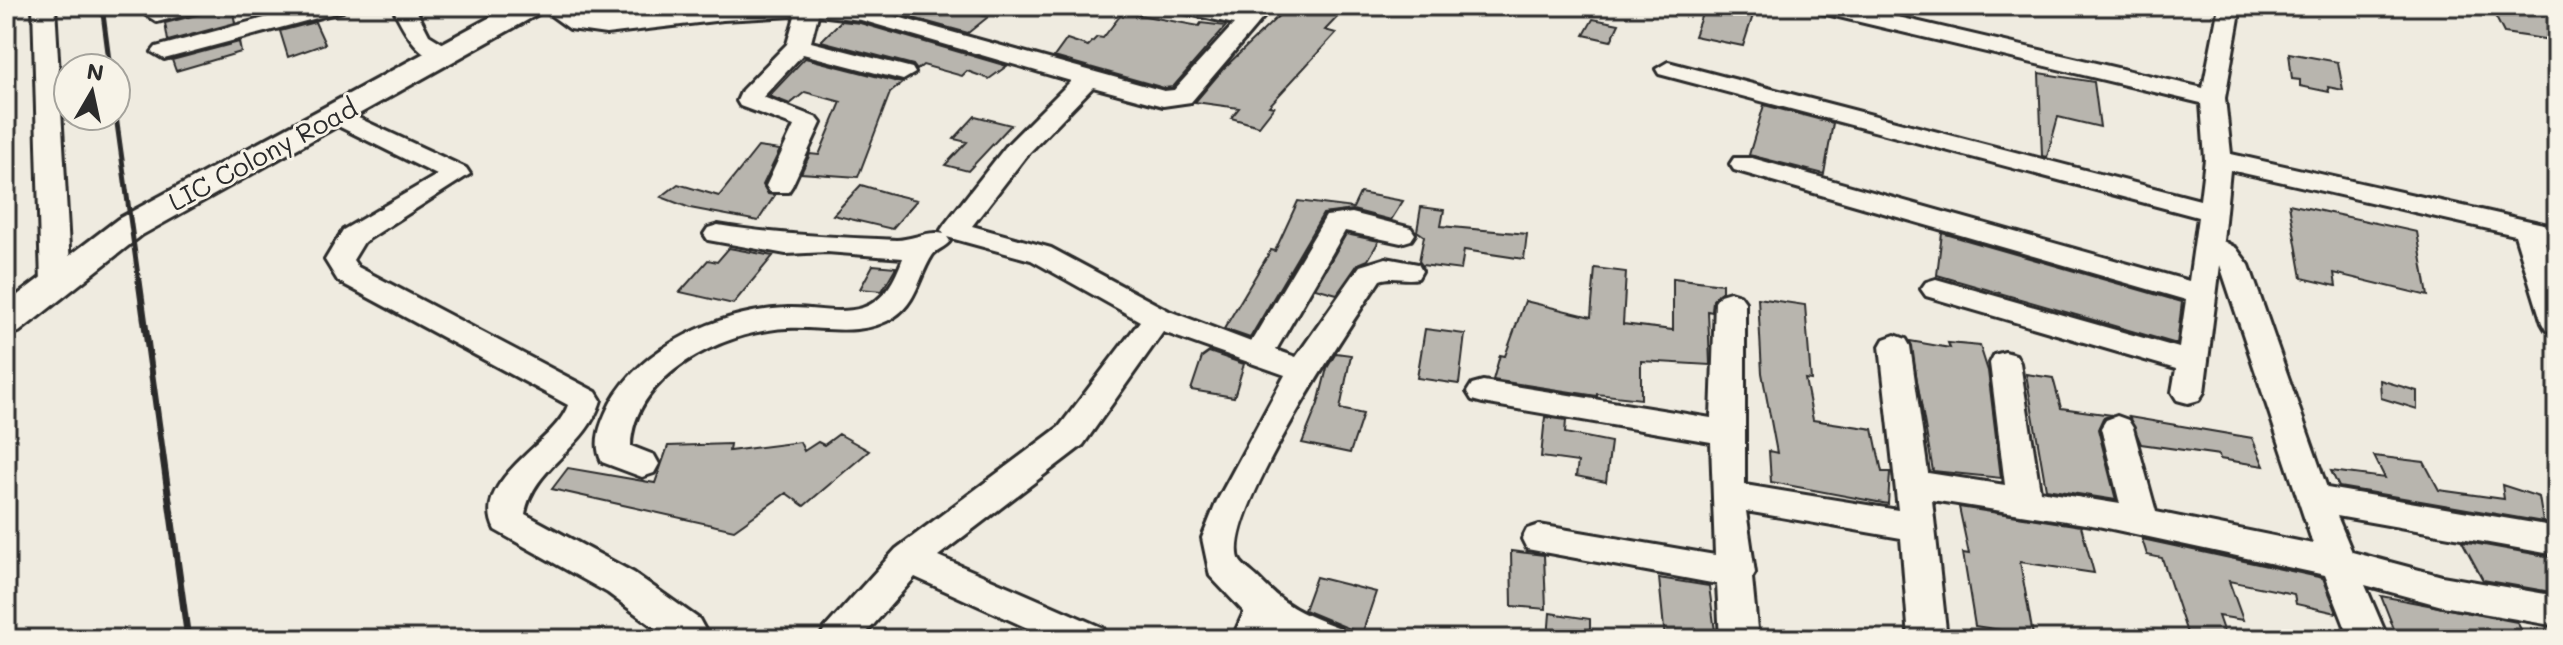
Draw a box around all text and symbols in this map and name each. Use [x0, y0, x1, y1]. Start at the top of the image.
north arrow [52, 52, 132, 132]
text: N [85, 56, 106, 87]
street label: LIC Colony Road [162, 90, 363, 218]

